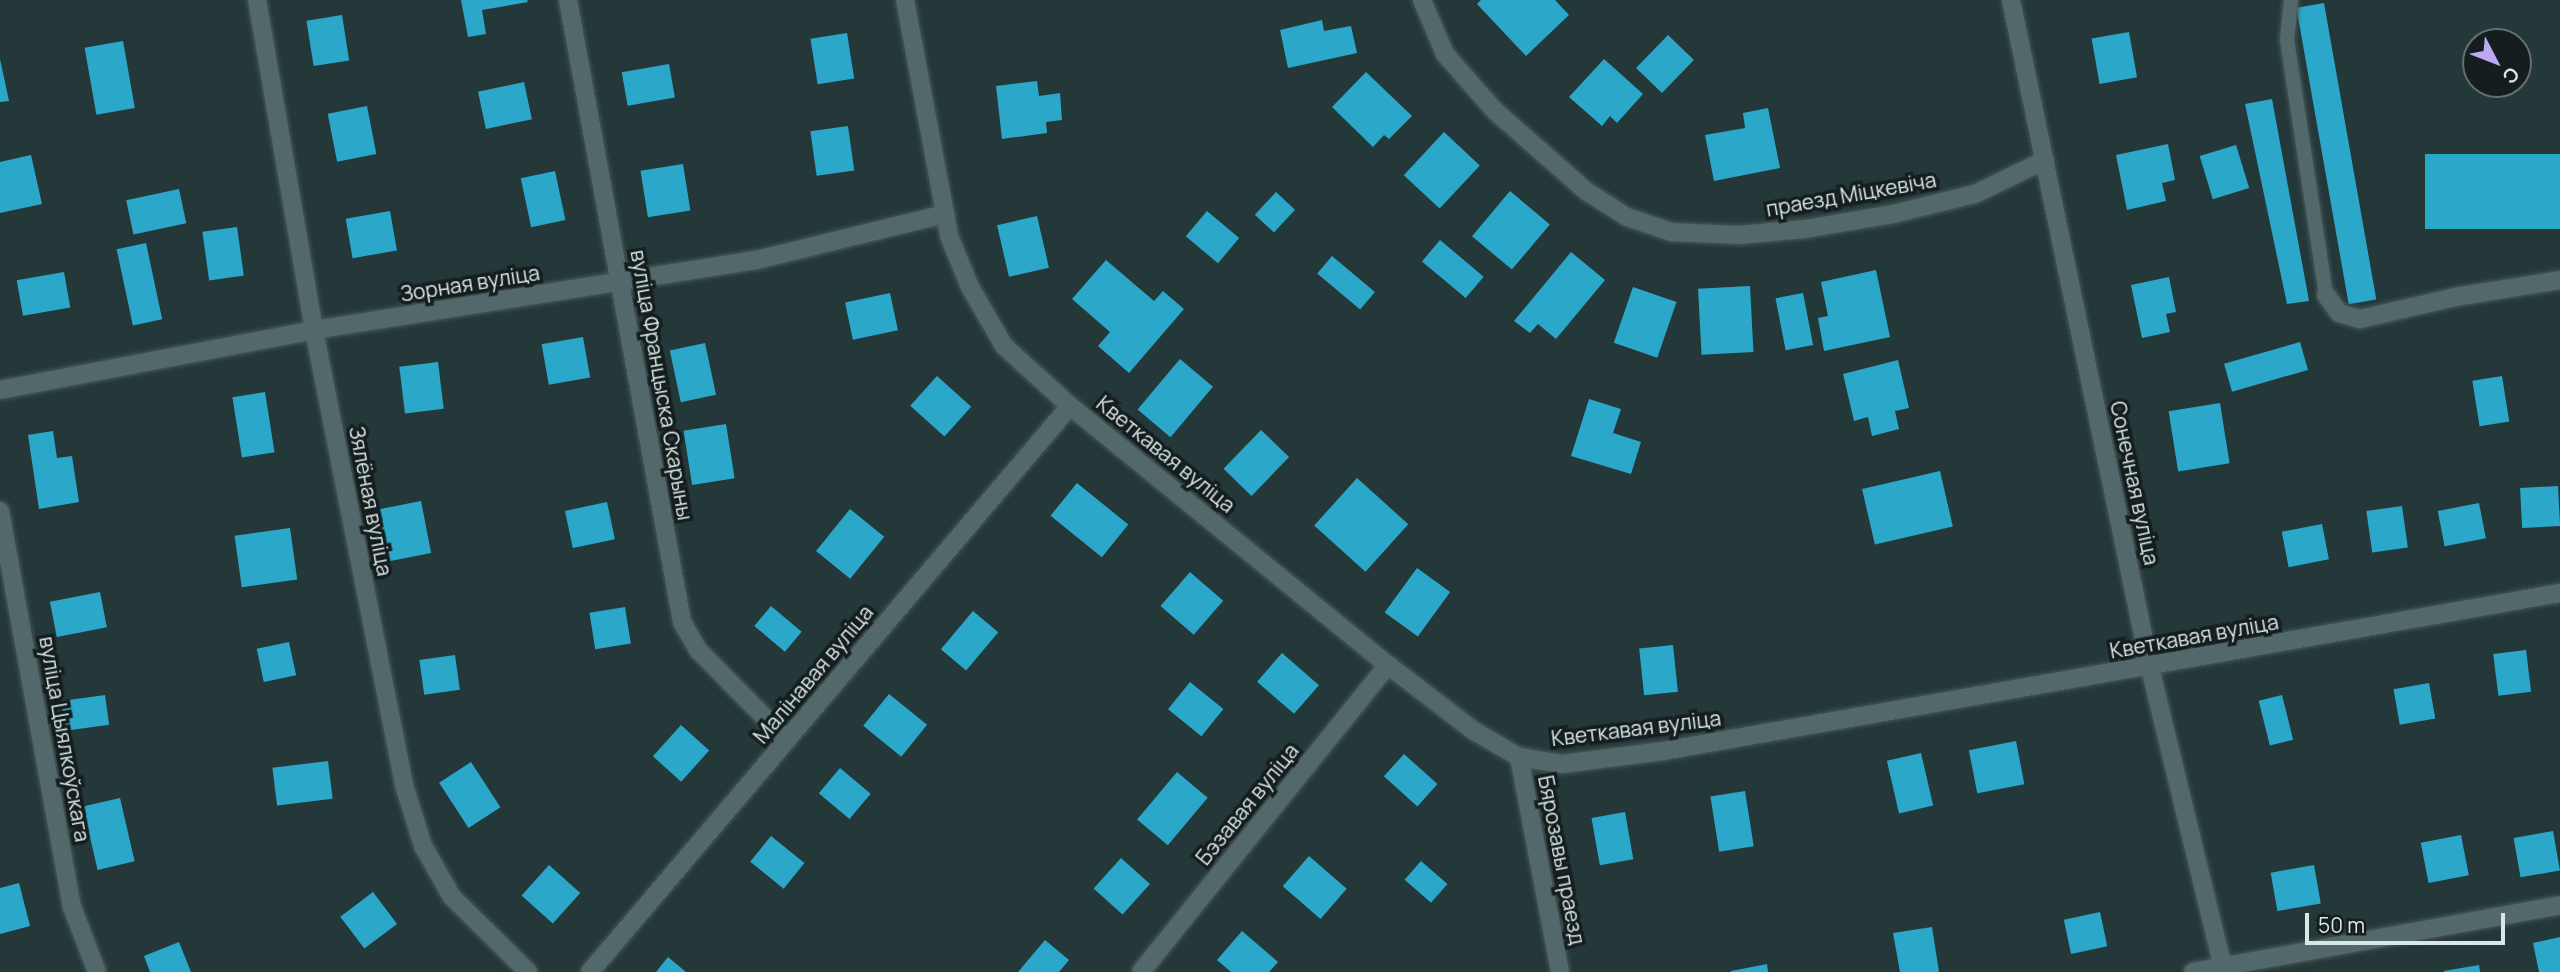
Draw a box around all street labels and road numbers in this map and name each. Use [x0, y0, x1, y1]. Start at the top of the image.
street label: праезд Міцкевіча [1764, 167, 1938, 221]
street label: вуліца Францыска Скарыны [626, 248, 698, 522]
street label: Зорная вуліца [399, 260, 541, 306]
street label: Кветкавая вуліца [1092, 390, 1240, 518]
street label: Сонечная вуліца [2105, 399, 2165, 567]
street label: Зялёная вуліца [344, 424, 398, 578]
street label: Малінавая вуліца [748, 600, 878, 748]
street label: Кветкавая вуліца [2108, 609, 2280, 663]
street label: вуліца Цыялкоўскага [35, 634, 95, 844]
street label: Кветкавая вуліца [1550, 705, 1722, 751]
street label: Бэзавая вуліца [1190, 738, 1304, 870]
street label: Бярозавы праезд [1533, 773, 1591, 947]

